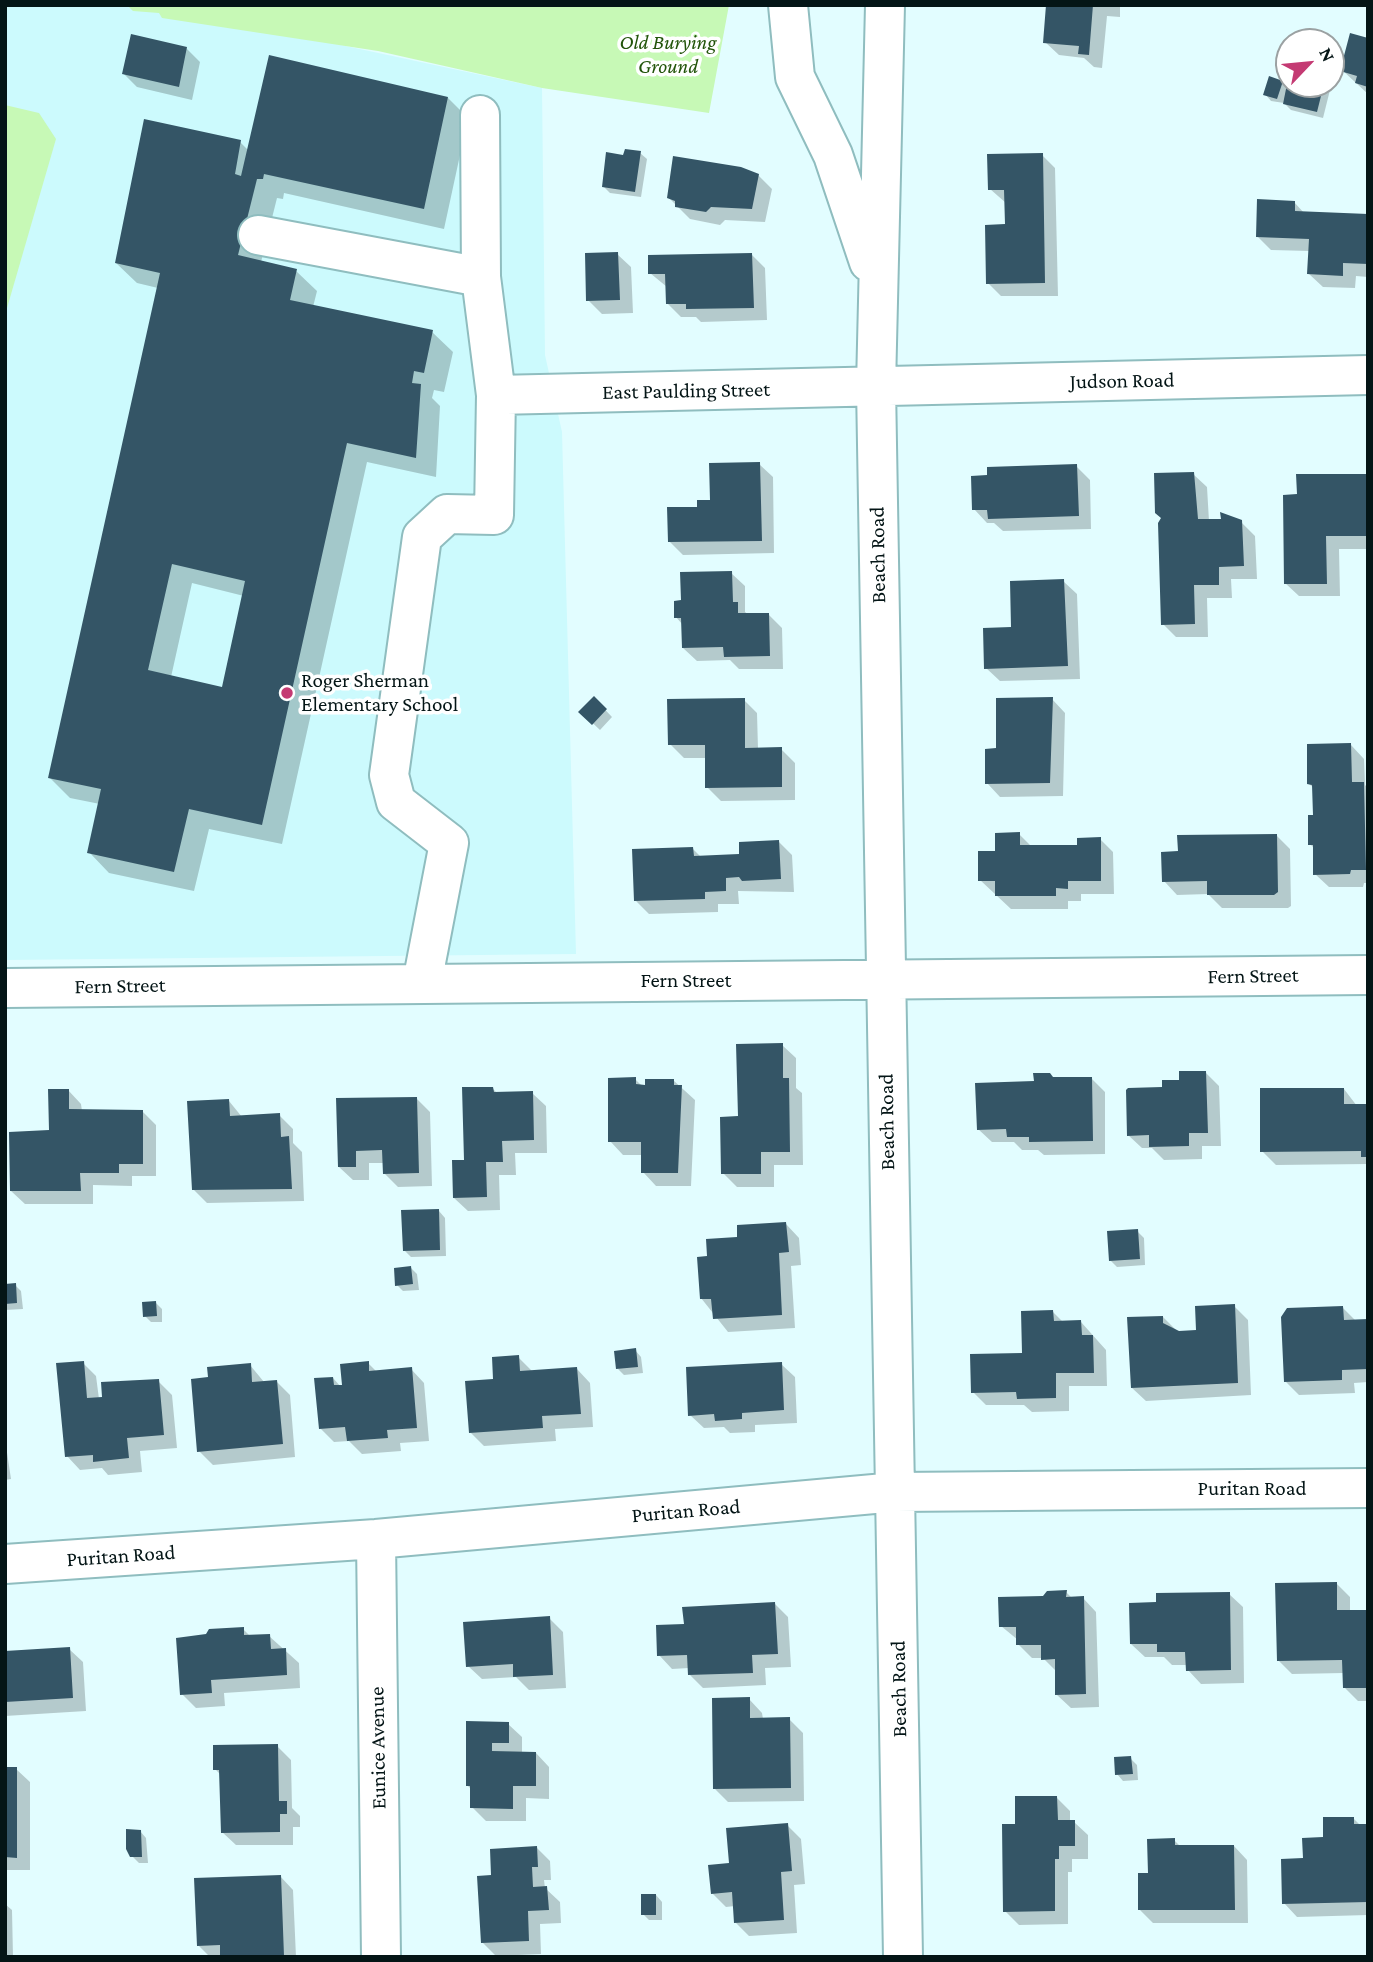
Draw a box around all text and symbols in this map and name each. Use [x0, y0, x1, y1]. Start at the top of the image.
north arrow [1275, 28, 1345, 98]
park label: Old Burying Ground [619, 30, 717, 80]
text: N [1315, 44, 1340, 65]
street label: Judson Road [1069, 367, 1175, 395]
street label: East Paulding Street [602, 377, 770, 405]
street label: Beach Road [865, 506, 891, 604]
place label: Roger Sherman Elementary School [301, 668, 458, 718]
marker: Roger Sherman Elementary School [279, 685, 295, 701]
street label: Fern Street [1207, 963, 1299, 989]
street label: Fern Street [641, 968, 731, 994]
street label: Fern Street [74, 973, 166, 999]
street label: Beach Road [874, 1073, 900, 1171]
street label: Puritan Road [1198, 1476, 1306, 1502]
street label: Puritan Road [631, 1494, 741, 1528]
street label: Puritan Road [66, 1540, 176, 1572]
street label: Beach Road [886, 1640, 912, 1738]
street label: Eunice Avenue [364, 1686, 392, 1810]

